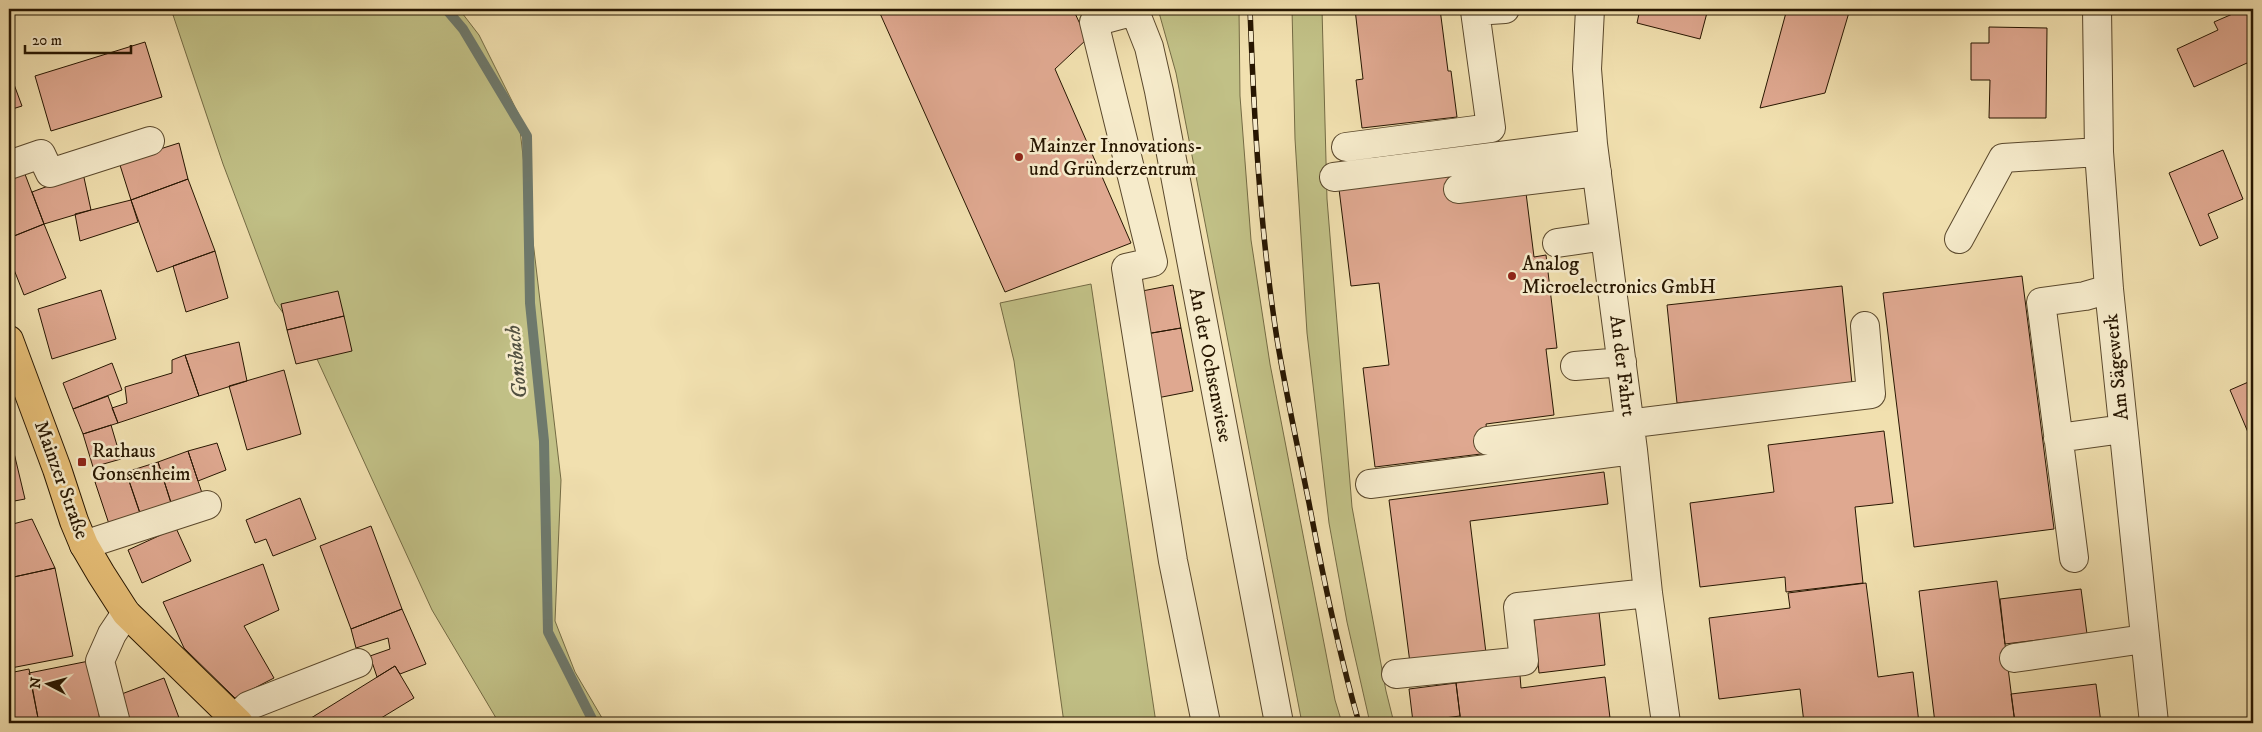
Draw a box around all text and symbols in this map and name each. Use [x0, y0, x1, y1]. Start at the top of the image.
scale bar [25, 22, 131, 54]
text: 20 m [32, 31, 62, 50]
place label: Mainzer Innovations- und Gründerzentrum [1029, 134, 1203, 182]
marker: Mainzer Innovations- und Gründerzentrum [1013, 151, 1025, 163]
place label: Analog Microelectronics GmbH [1522, 252, 1716, 300]
marker: Analog Microelectronics GmbH [1506, 270, 1518, 282]
street label: An der Ochsenwiese [1183, 285, 1237, 445]
street label: Am Sägewerk [2099, 312, 2135, 422]
street label: An der Fahrt [1603, 314, 1641, 418]
water label: Gonsbach [500, 324, 534, 400]
street label: Mainzer Straße [28, 417, 94, 543]
place label: Rathaus Gonsenheim [92, 439, 190, 487]
marker: Rathaus Gonsenheim [76, 456, 88, 468]
north arrow [22, 660, 72, 710]
text: N [27, 676, 46, 689]

